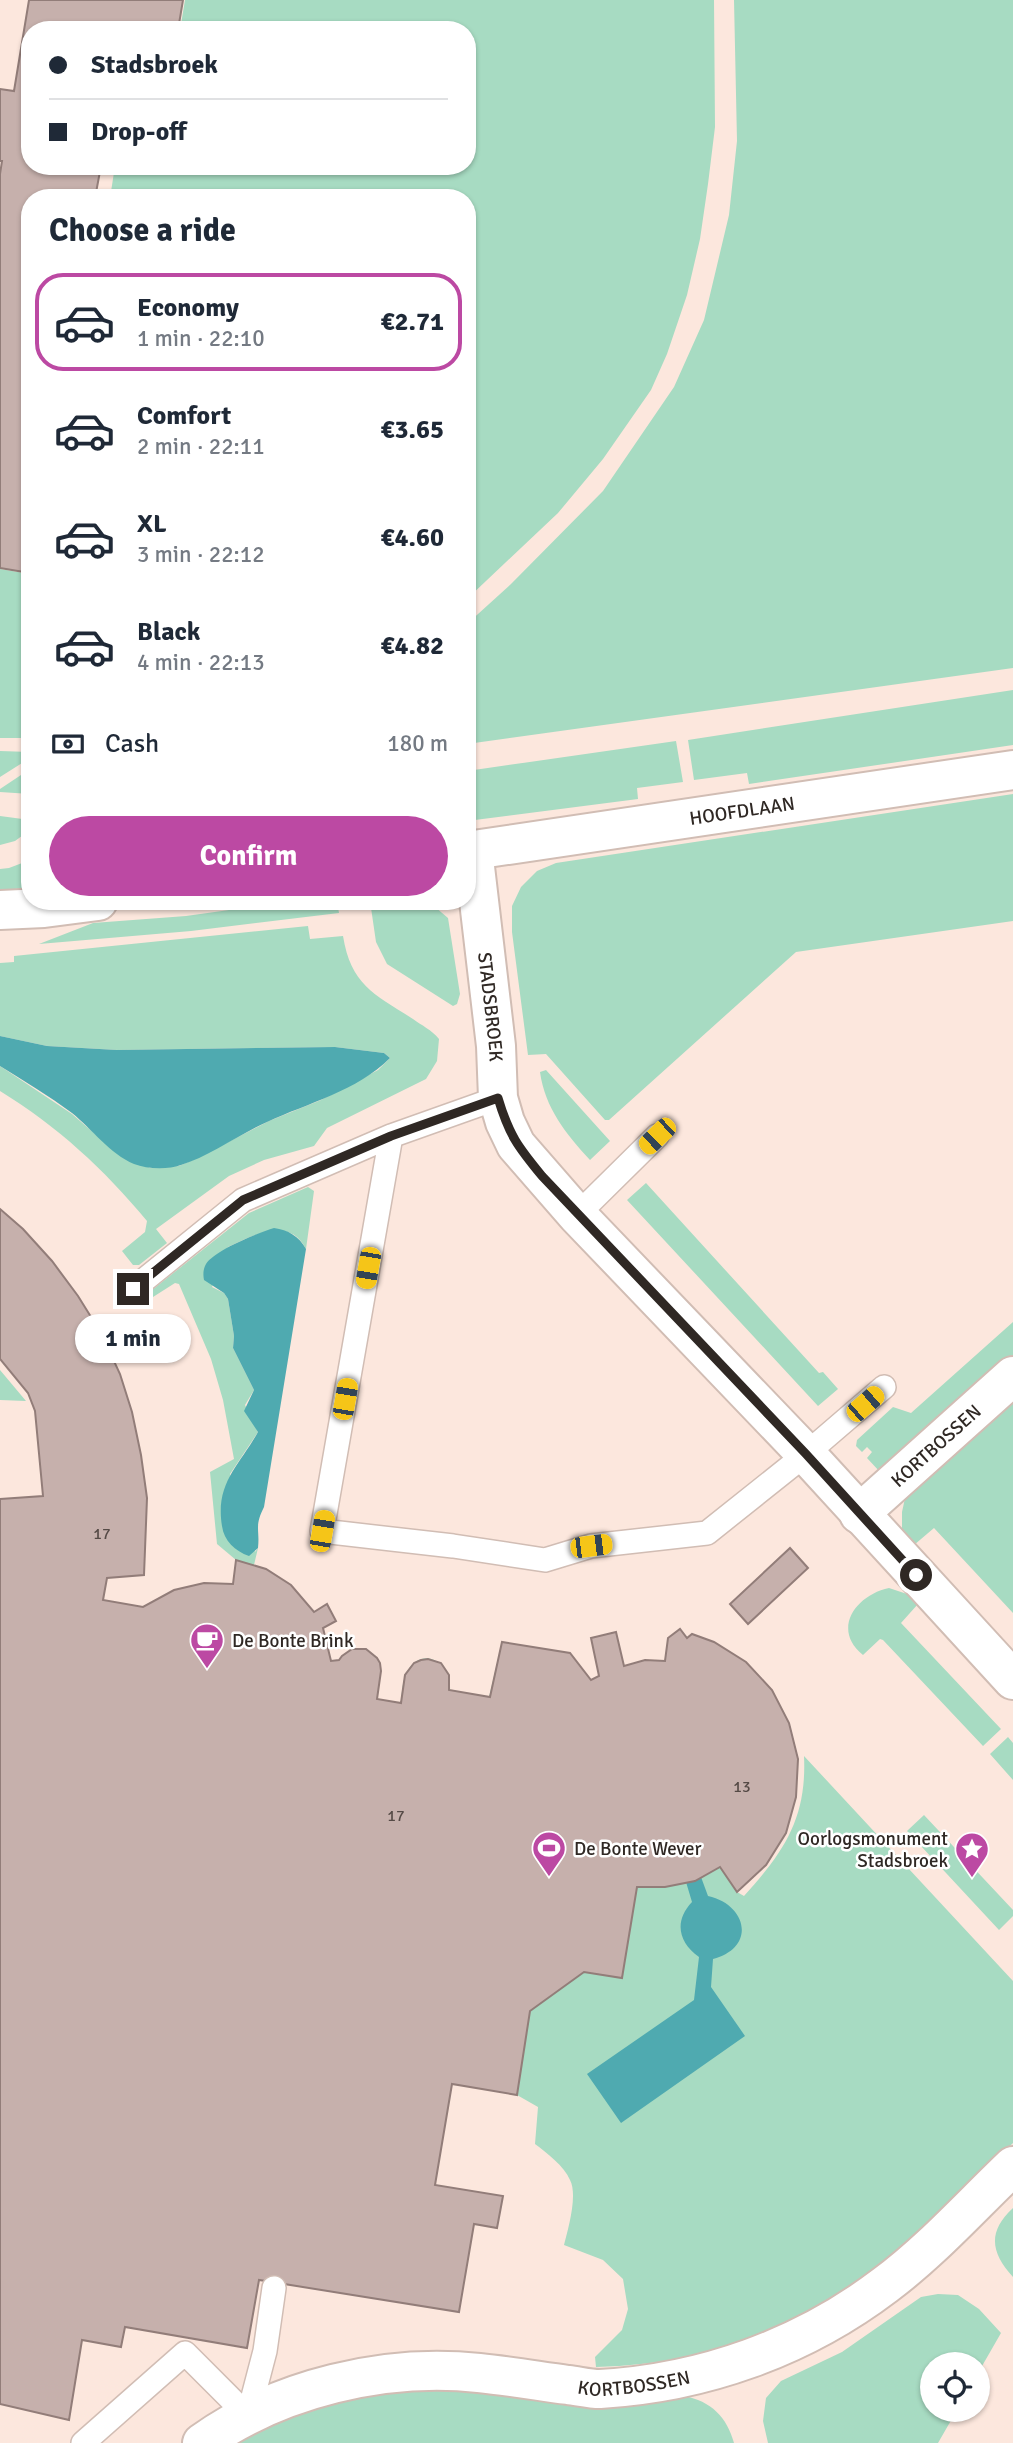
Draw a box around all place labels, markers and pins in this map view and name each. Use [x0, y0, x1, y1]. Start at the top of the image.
cafe icon: De Bonte Brink [188, 1621, 226, 1670]
place label: De Bonte Brink [232, 1629, 354, 1653]
place label: Oorlogsmonument Stadsbroek [798, 1827, 948, 1873]
sports icon: De Bonte Wever [530, 1829, 568, 1878]
place icon: Oorlogsmonument Stadsbroek [953, 1830, 991, 1879]
place label: De Bonte Wever [574, 1837, 702, 1861]

